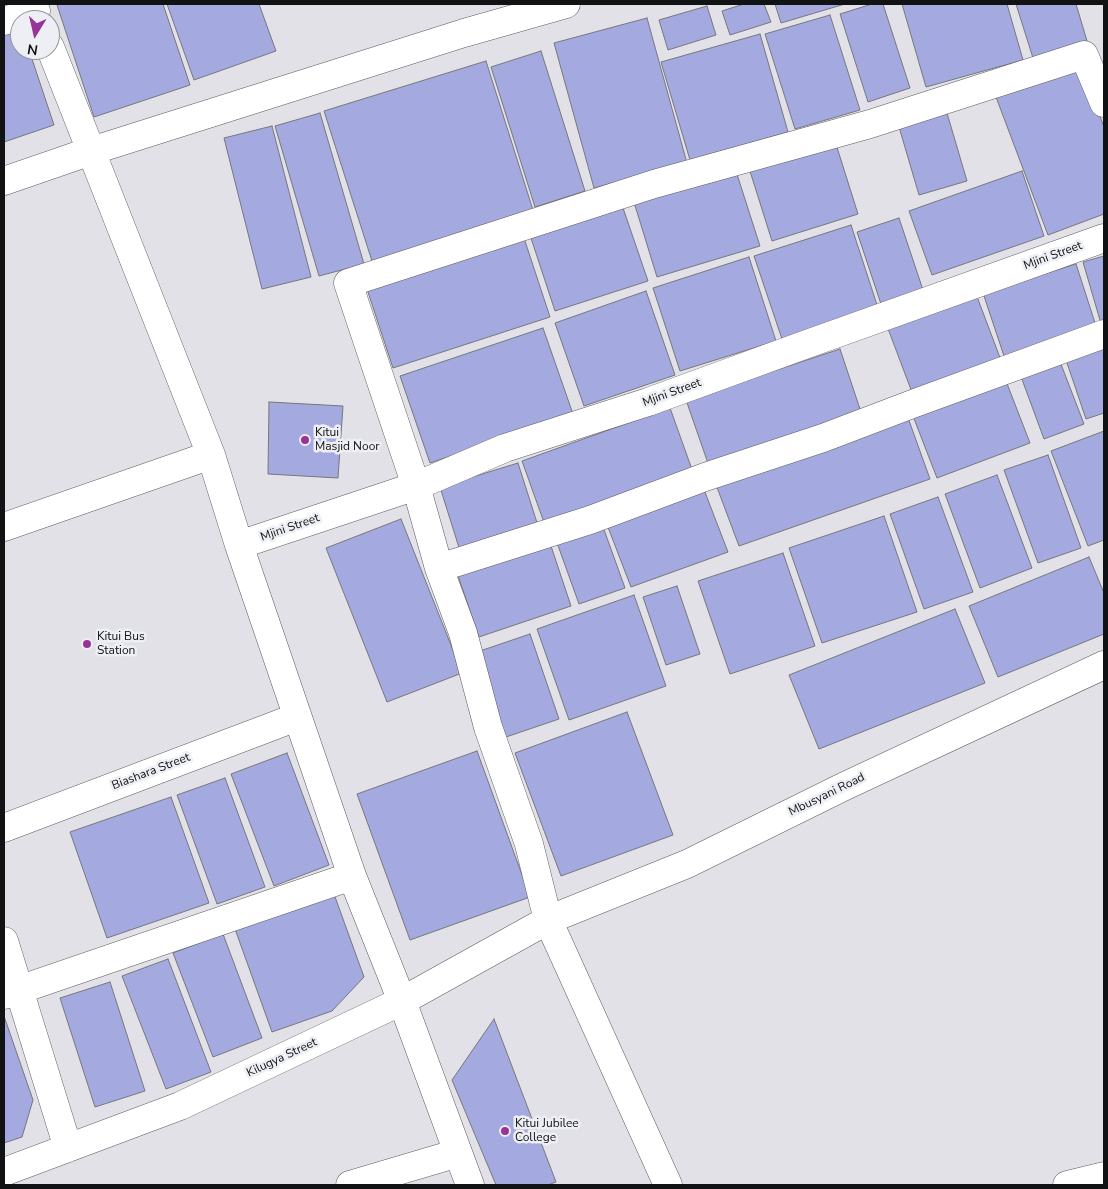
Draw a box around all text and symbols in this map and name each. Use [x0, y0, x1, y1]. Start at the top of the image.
north arrow [10, 10, 60, 60]
text: N [26, 39, 39, 60]
street label: Mjini Street [1022, 239, 1084, 273]
street label: Mjini Street [641, 376, 703, 410]
place label: Kitui Masjid Noor [315, 426, 380, 454]
marker: Kitui Masjid Noor [299, 434, 311, 446]
street label: Mjini Street [259, 511, 321, 545]
place label: Kitui Bus Station [97, 630, 145, 658]
marker: Kitui Bus Station [81, 638, 93, 650]
street label: Biashara Street [110, 750, 192, 794]
street label: Mbusyani Road [787, 770, 867, 820]
street label: Kilugya Street [245, 1035, 319, 1081]
place label: Kitui Jubilee College [515, 1117, 579, 1145]
marker: Kitui Jubilee College [499, 1125, 511, 1137]

